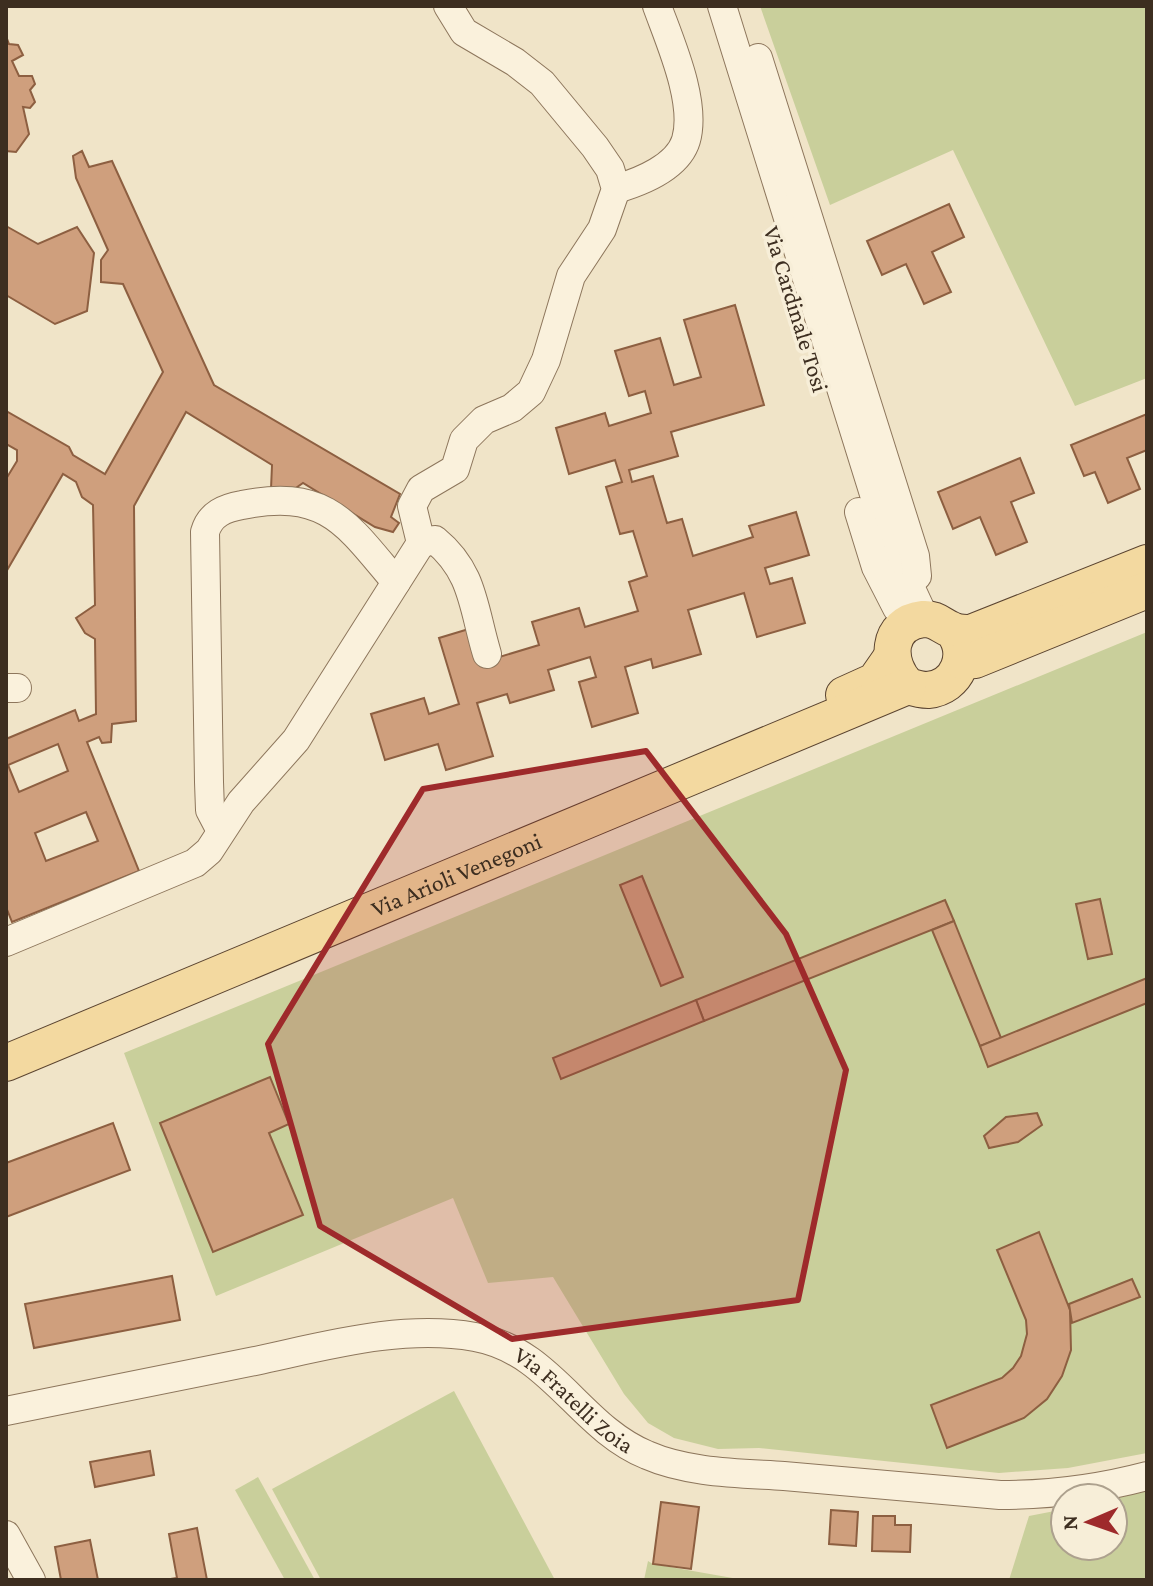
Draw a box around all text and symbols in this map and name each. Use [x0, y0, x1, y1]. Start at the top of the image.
street label: Via Cardinale Tosi [758, 222, 835, 395]
street label: Via Arioli Venegoni [367, 827, 545, 922]
street label: Via Fratelli Zoia [510, 1340, 639, 1459]
north arrow [1049, 1482, 1129, 1562]
text: N [1057, 1515, 1082, 1531]

